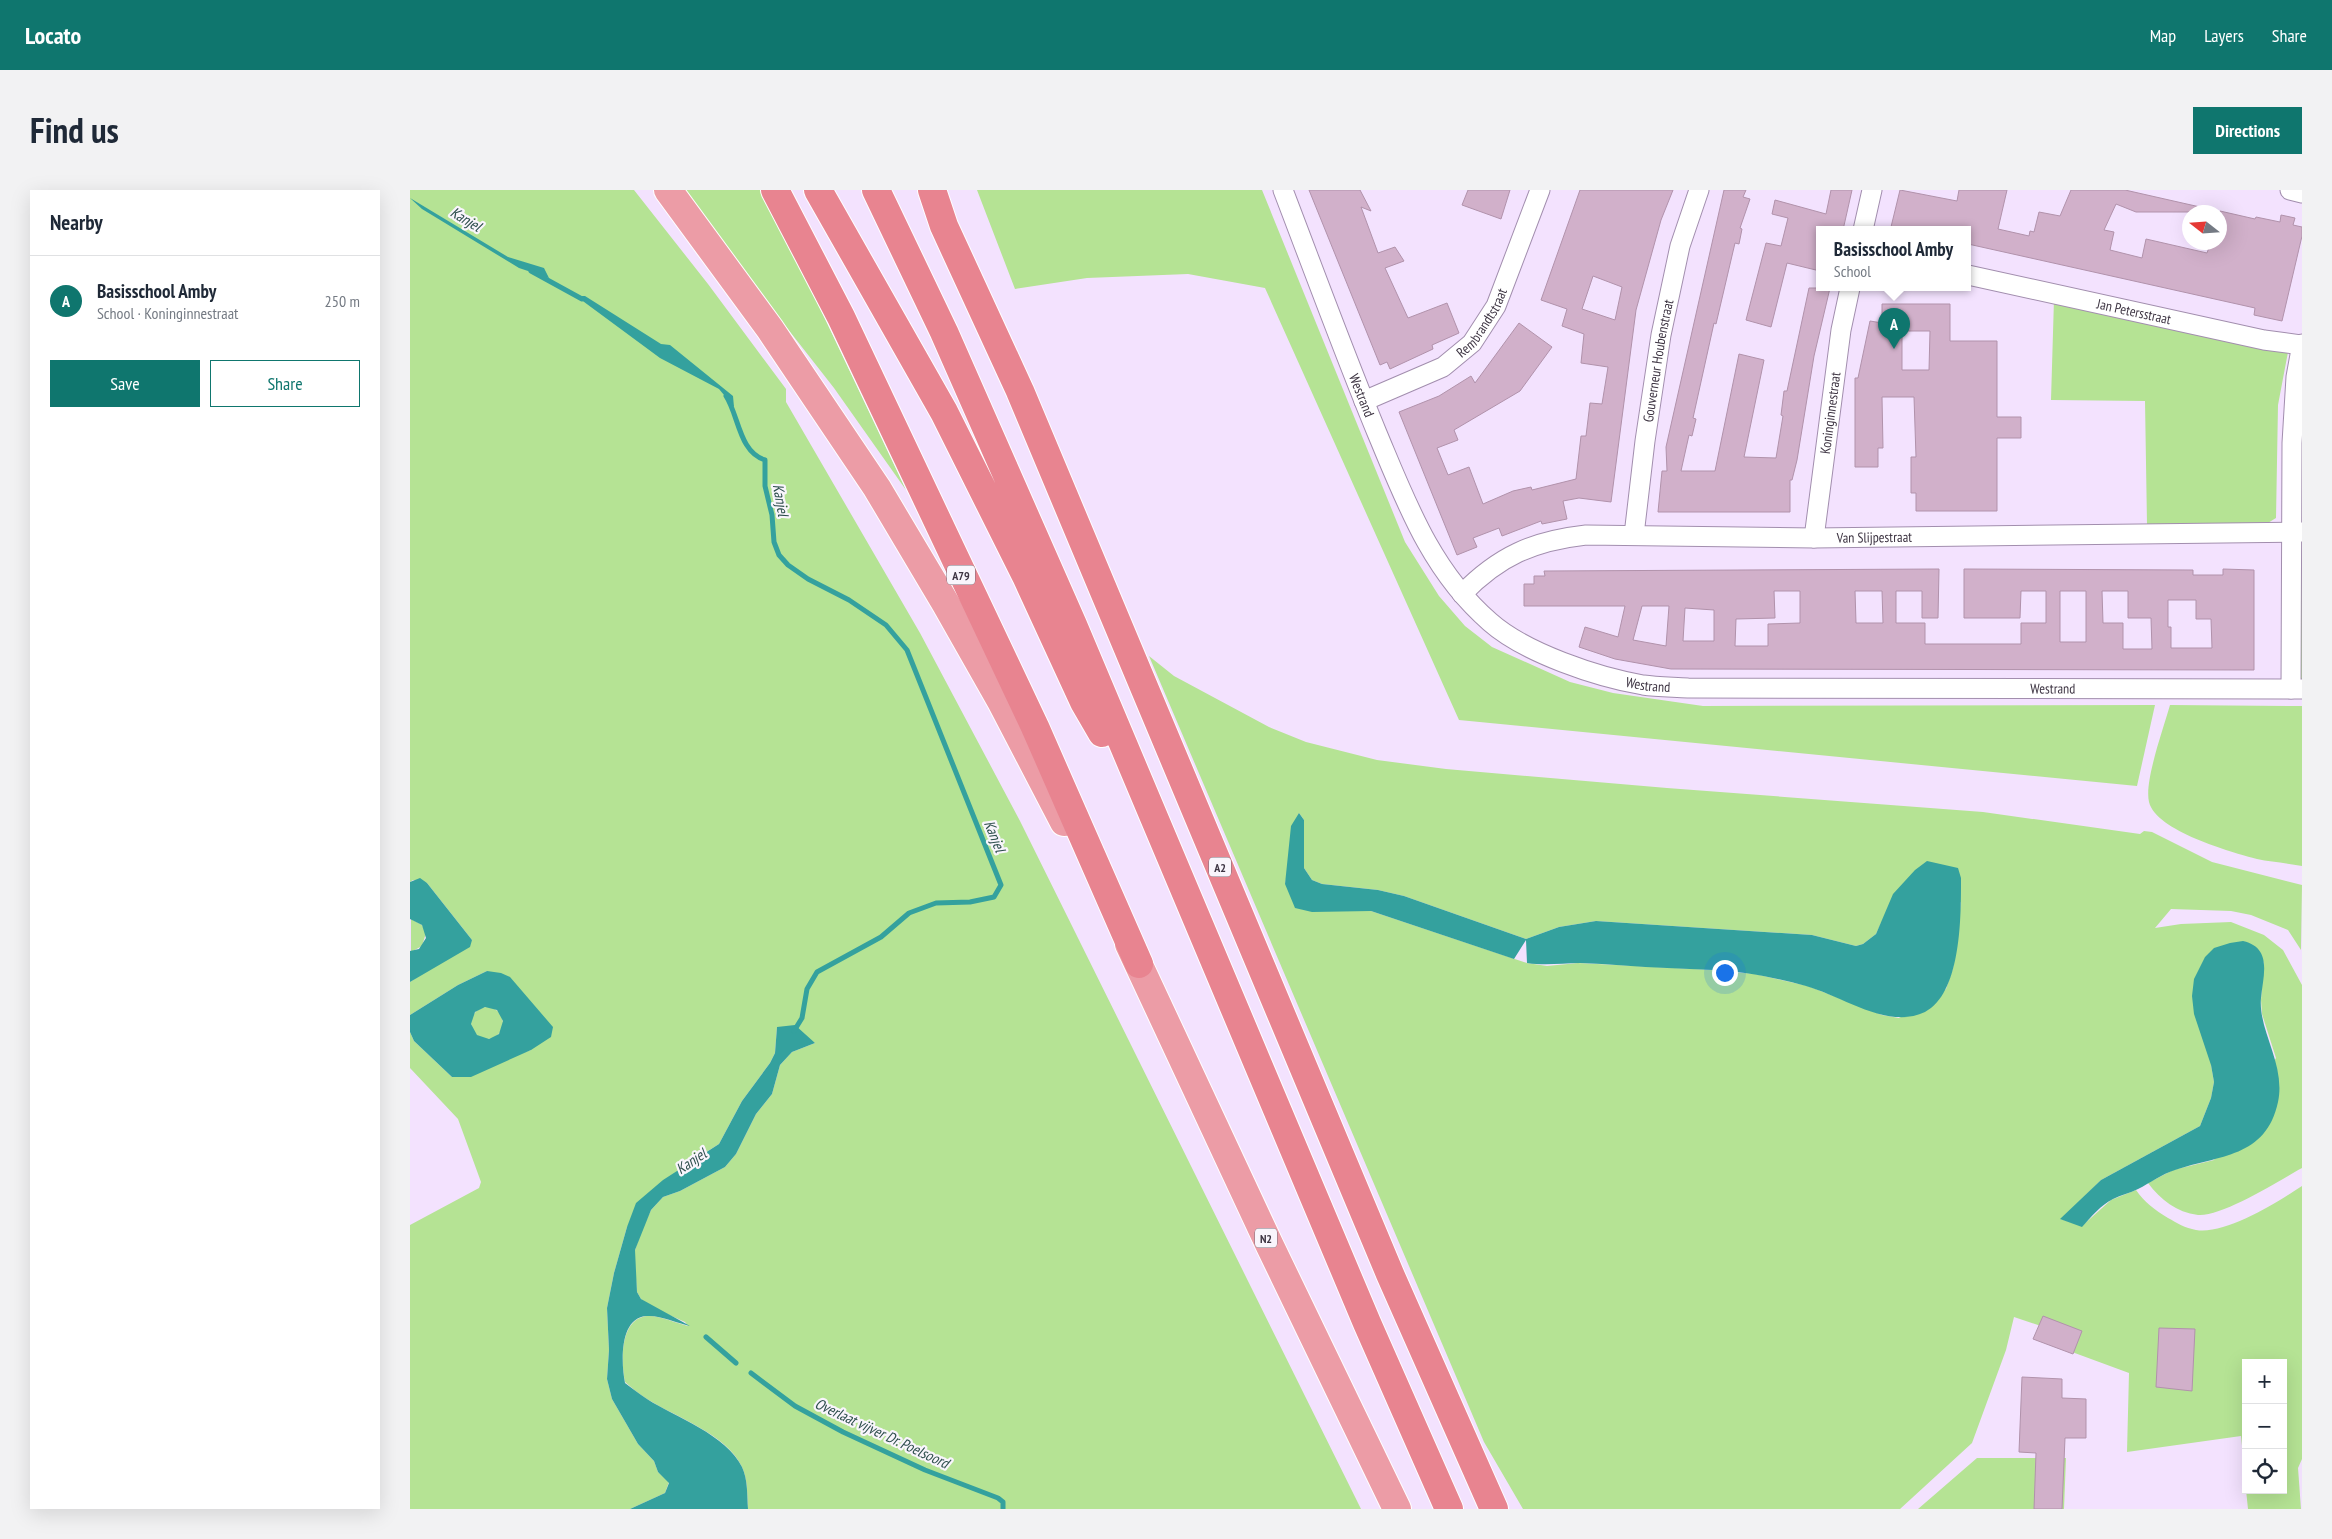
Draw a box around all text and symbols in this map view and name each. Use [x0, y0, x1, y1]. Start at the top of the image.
text: Locato [25, 20, 81, 51]
text: Map [2150, 24, 2176, 47]
text: Layers [2204, 24, 2244, 47]
text: Share [2272, 24, 2307, 47]
text: Find us [30, 107, 119, 153]
button: Directions [2193, 107, 2302, 154]
water label: Kanjel [447, 202, 486, 236]
north arrow [2182, 205, 2227, 250]
text: Nearby [50, 209, 103, 236]
popup [1816, 226, 1971, 291]
text: Basisschool Amby [1834, 237, 1953, 261]
text: School [1834, 261, 1871, 281]
text: Basisschool Amby [97, 279, 216, 303]
street label: Rembrandtstraat [1453, 286, 1511, 361]
text: A [62, 291, 70, 311]
text: 250 m [325, 291, 360, 311]
street label: Jan Petersstraat [2094, 294, 2173, 328]
street label: Gouverneur Houbenstraat [1639, 298, 1677, 423]
text: School · Koninginnestraat [97, 303, 238, 323]
pin: A [1878, 308, 1910, 349]
button: Save [50, 360, 200, 407]
button: Share [210, 360, 360, 407]
street label: Westrand [1345, 371, 1379, 420]
street label: Koninginnestraat [1816, 371, 1844, 455]
water label: Kanjel [769, 482, 793, 519]
street label: Van Slijpestraat [1836, 528, 1912, 547]
road number: A79 [947, 566, 975, 584]
street label: Westrand [1624, 673, 1671, 696]
street label: Westrand [2030, 680, 2075, 698]
water label: Kanjel [980, 817, 1010, 856]
road number: A2 [1209, 858, 1231, 876]
your location [1712, 960, 1738, 986]
water label: Kanjel [672, 1143, 711, 1178]
road number: N2 [1255, 1228, 1277, 1248]
map controls [2242, 1359, 2287, 1494]
button: + [2242, 1359, 2287, 1404]
water label: Overlaat vijver Dr. Poelsoord [812, 1394, 954, 1473]
button: − [2242, 1404, 2287, 1449]
button: locate [2242, 1449, 2287, 1494]

